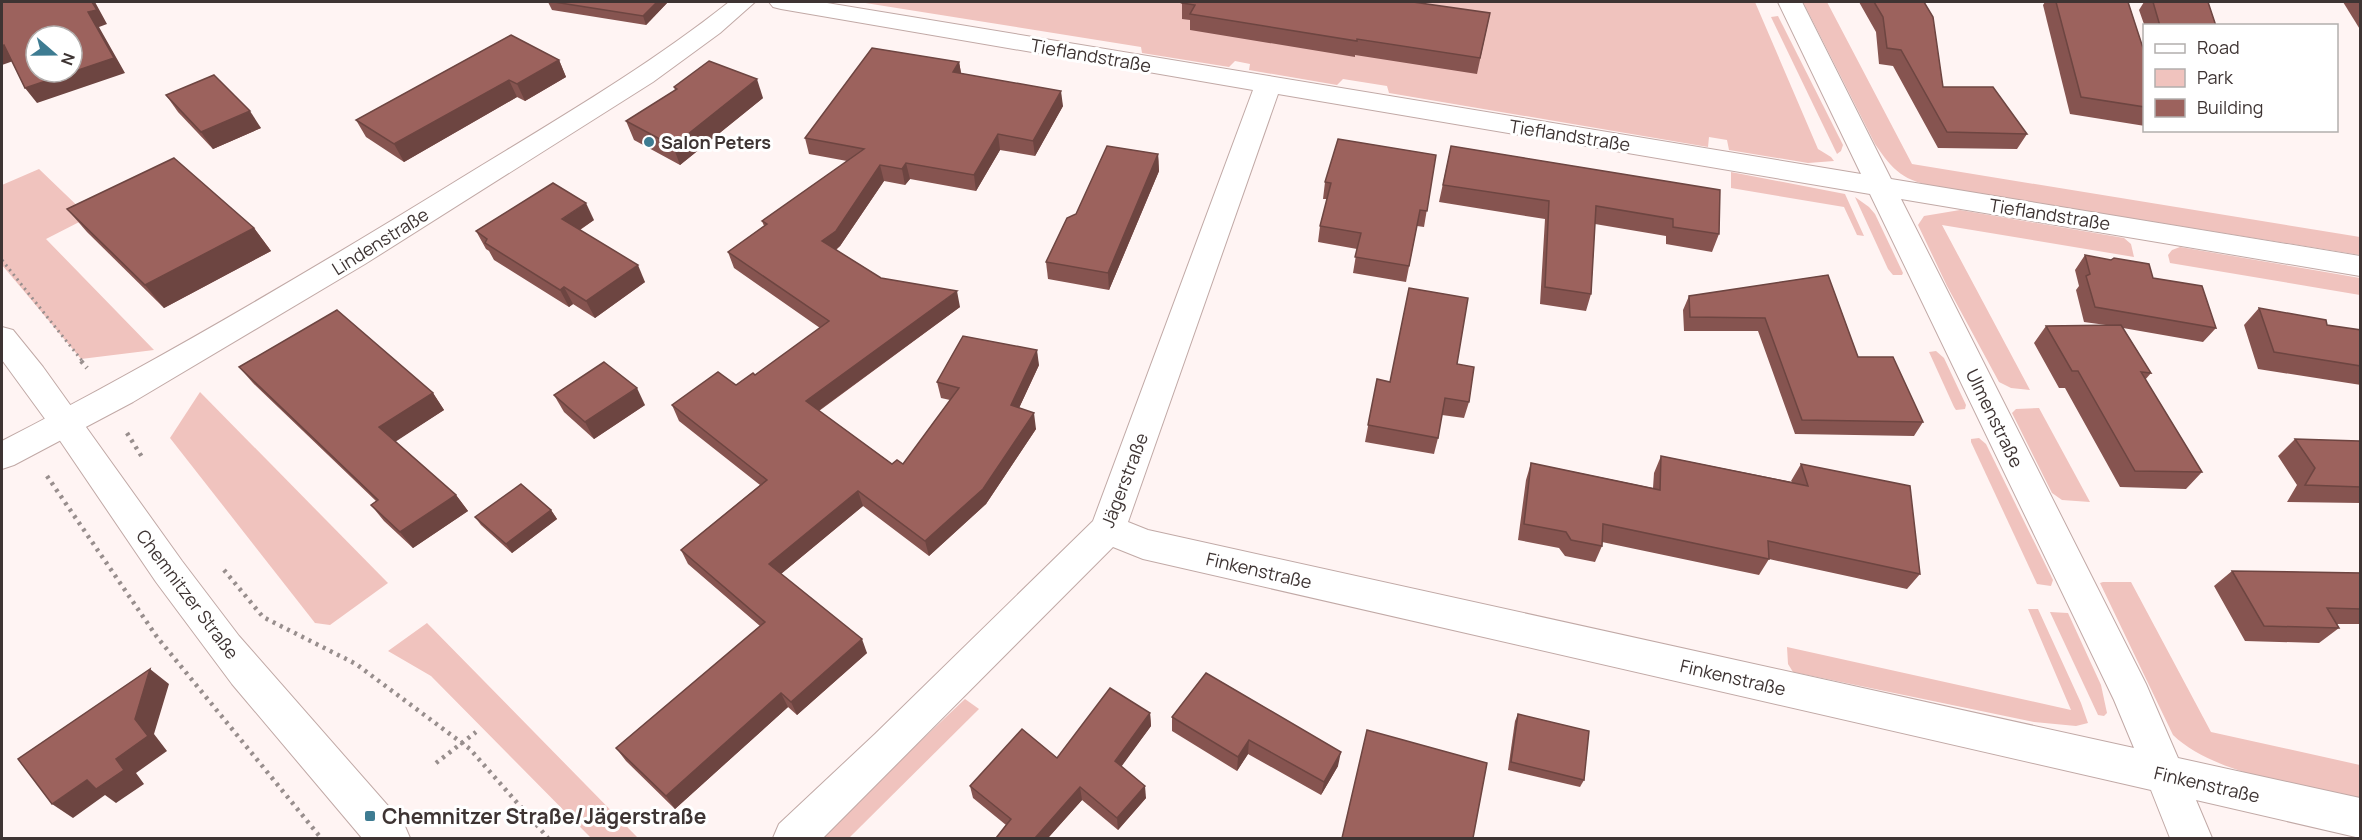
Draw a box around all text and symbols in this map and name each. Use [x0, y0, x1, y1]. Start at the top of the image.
north arrow [24, 24, 84, 84]
legend [2143, 24, 2338, 132]
street label: Tieflandstraße [1029, 33, 1153, 77]
text: Road [2197, 35, 2240, 59]
text: N [56, 50, 80, 68]
text: Park [2197, 65, 2234, 89]
text: Building [2197, 95, 2263, 119]
street label: Tieflandstraße [1508, 114, 1632, 156]
place label: Salon Peters [661, 130, 771, 154]
marker: Salon Peters [642, 135, 656, 149]
street label: Tieflandstraße [1988, 193, 2112, 235]
street label: Lindenstraße [327, 202, 433, 280]
street label: Ulmenstraße [1961, 365, 2029, 471]
street label: Jägerstraße [1095, 429, 1153, 531]
street label: Chemnitzer Straße [131, 524, 245, 664]
street label: Finkenstraße [1204, 546, 1314, 594]
street label: Finkenstraße [1678, 653, 1788, 701]
street label: Finkenstraße [2152, 760, 2262, 808]
place label: Chemnitzer Straße/Jägerstraße [382, 802, 707, 830]
marker: Chemnitzer Straße/Jägerstraße [363, 809, 377, 823]

